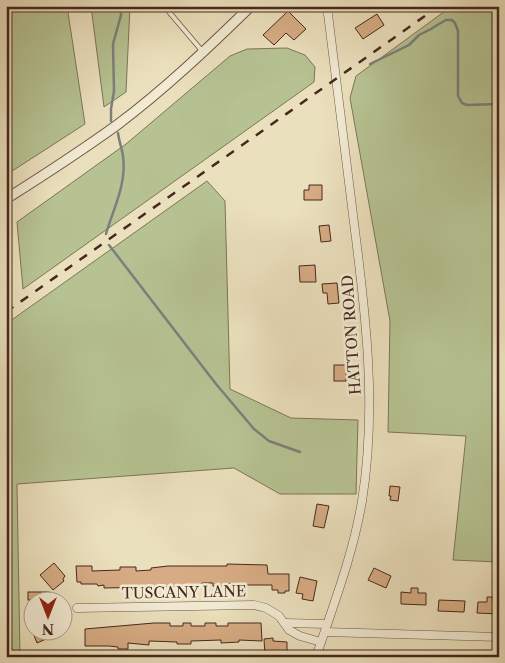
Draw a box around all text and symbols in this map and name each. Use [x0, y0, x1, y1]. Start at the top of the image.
street label: HATTON ROAD [337, 274, 365, 396]
street label: TUSCANY LANE [122, 581, 246, 603]
north arrow [22, 590, 72, 640]
text: N [42, 620, 54, 638]

